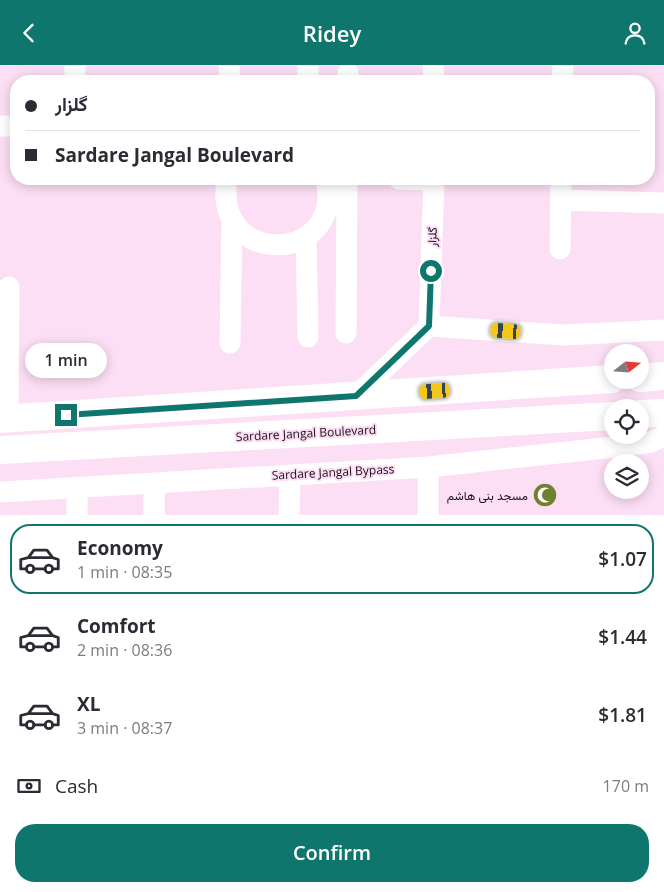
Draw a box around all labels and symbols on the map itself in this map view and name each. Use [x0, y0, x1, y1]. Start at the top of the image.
street label: گلزار [423, 227, 441, 248]
route start [420, 260, 442, 282]
car [490, 322, 521, 340]
callout: 1 min [25, 343, 107, 377]
north arrow [604, 344, 649, 389]
car [419, 382, 450, 400]
route end [55, 404, 77, 426]
street label: Sardare Jangal Boulevard [235, 421, 377, 445]
street label: Sardare Jangal Bypass [271, 460, 395, 484]
mosque icon: مسجد بنی هاشم [532, 482, 558, 508]
place label: مسجد بنی هاشم [447, 487, 528, 504]

